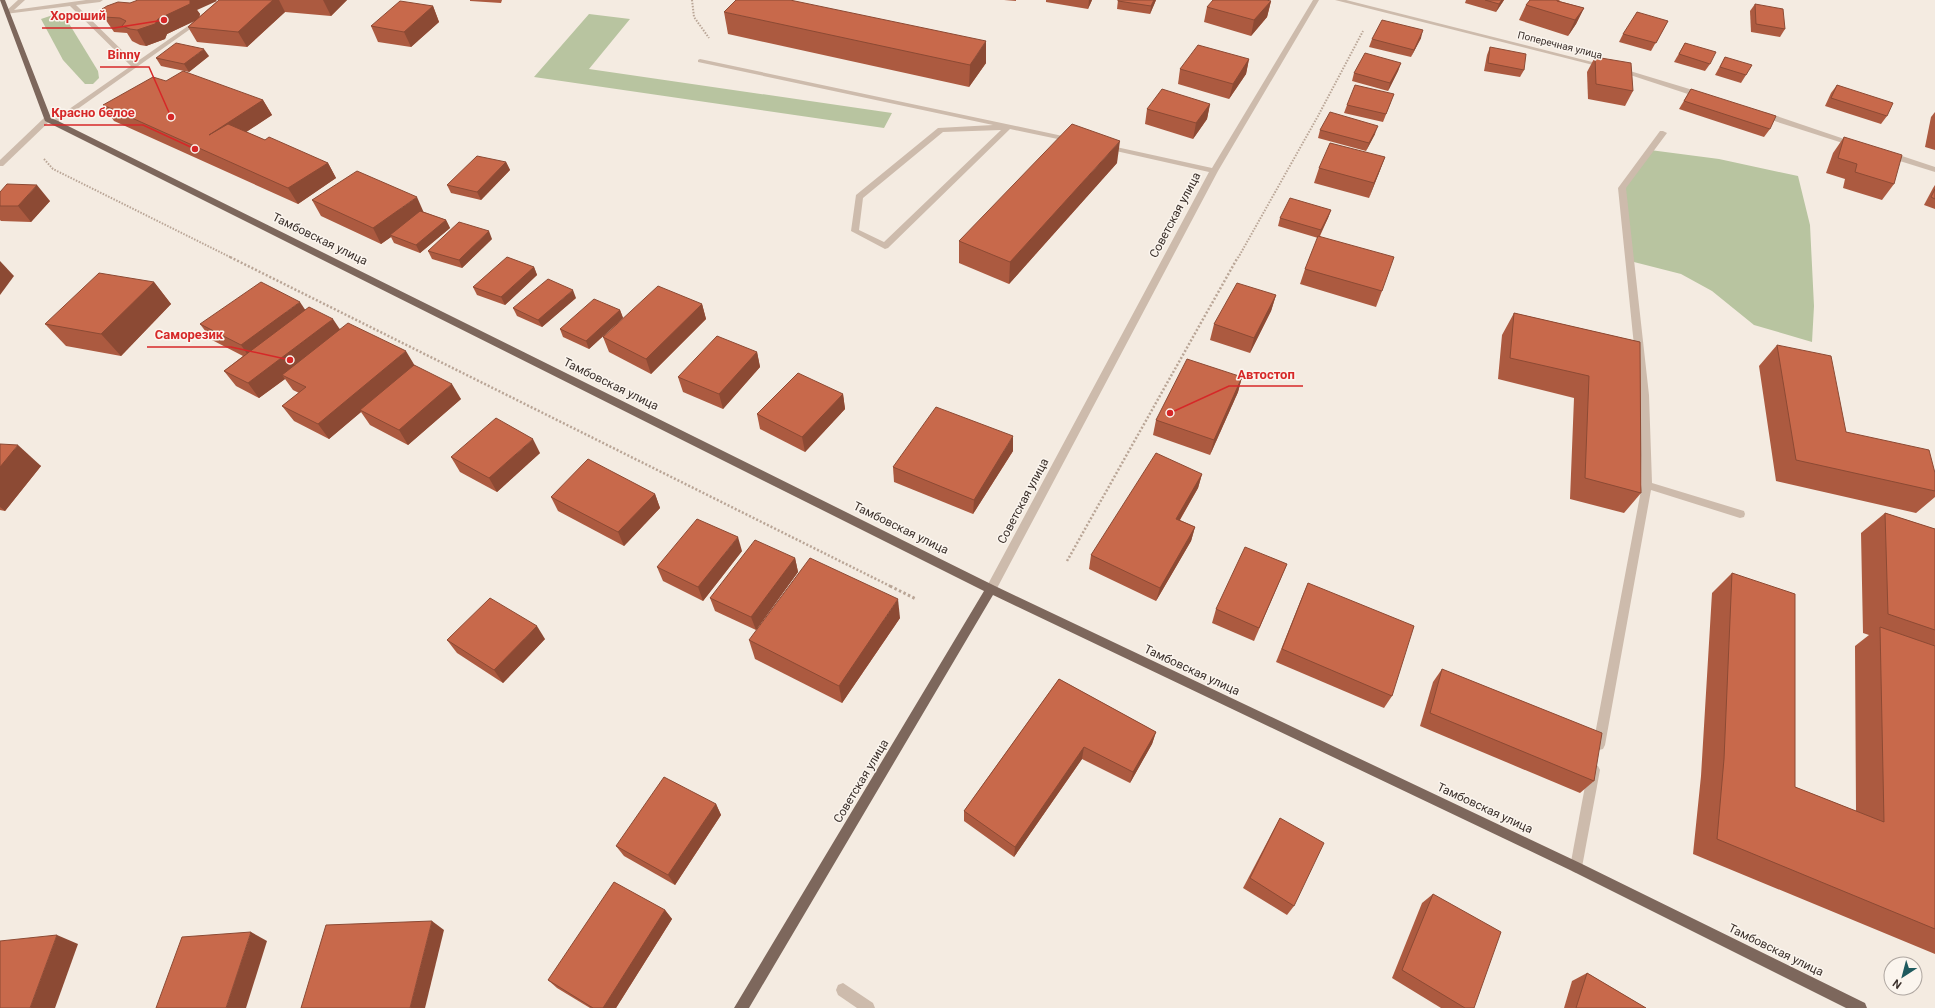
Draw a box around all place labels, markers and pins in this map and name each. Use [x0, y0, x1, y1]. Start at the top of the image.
callout: Хороший [42, 3, 114, 28]
callout: Binny [100, 42, 149, 67]
callout: Красно белое [44, 100, 143, 125]
callout: Саморезик [147, 322, 231, 347]
callout: Автостоп [1229, 361, 1303, 386]

